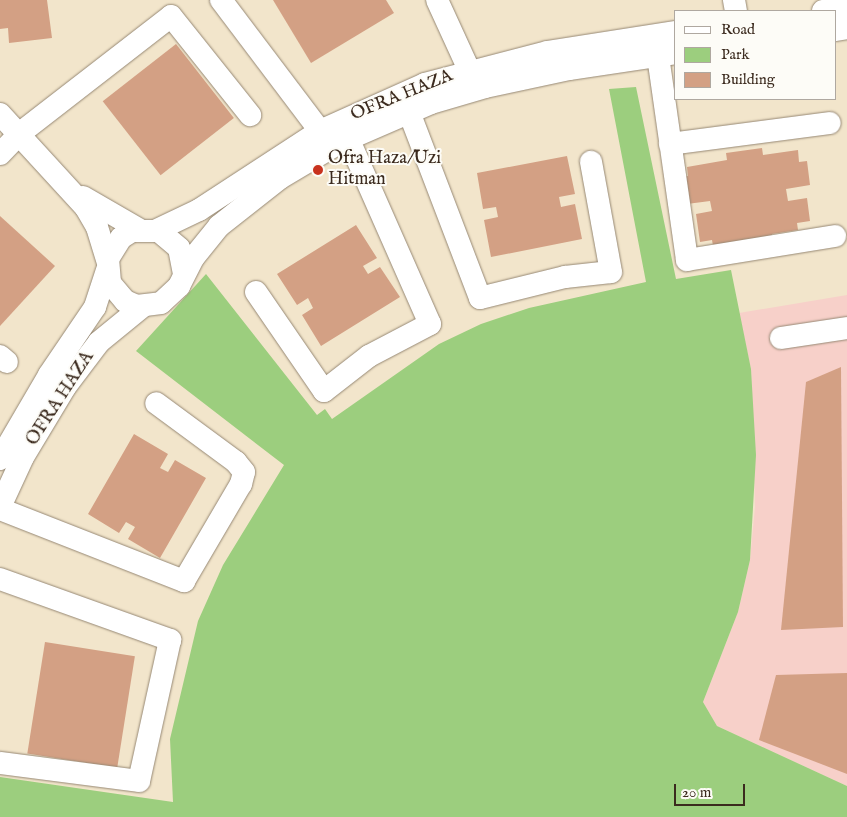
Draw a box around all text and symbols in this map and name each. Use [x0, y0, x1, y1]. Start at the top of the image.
legend [674, 10, 837, 100]
text: Road [721, 20, 755, 39]
text: Park [721, 45, 750, 64]
street label: OFRA HAZA [348, 66, 456, 126]
text: Building [721, 70, 775, 89]
place label: Ofra Haza/Uzi Hitman [328, 149, 441, 192]
marker: Ofra Haza/Uzi Hitman [312, 164, 324, 176]
street label: OFRA HAZA [22, 348, 100, 450]
scale bar [677, 774, 748, 806]
text: 20 m [682, 783, 711, 802]

